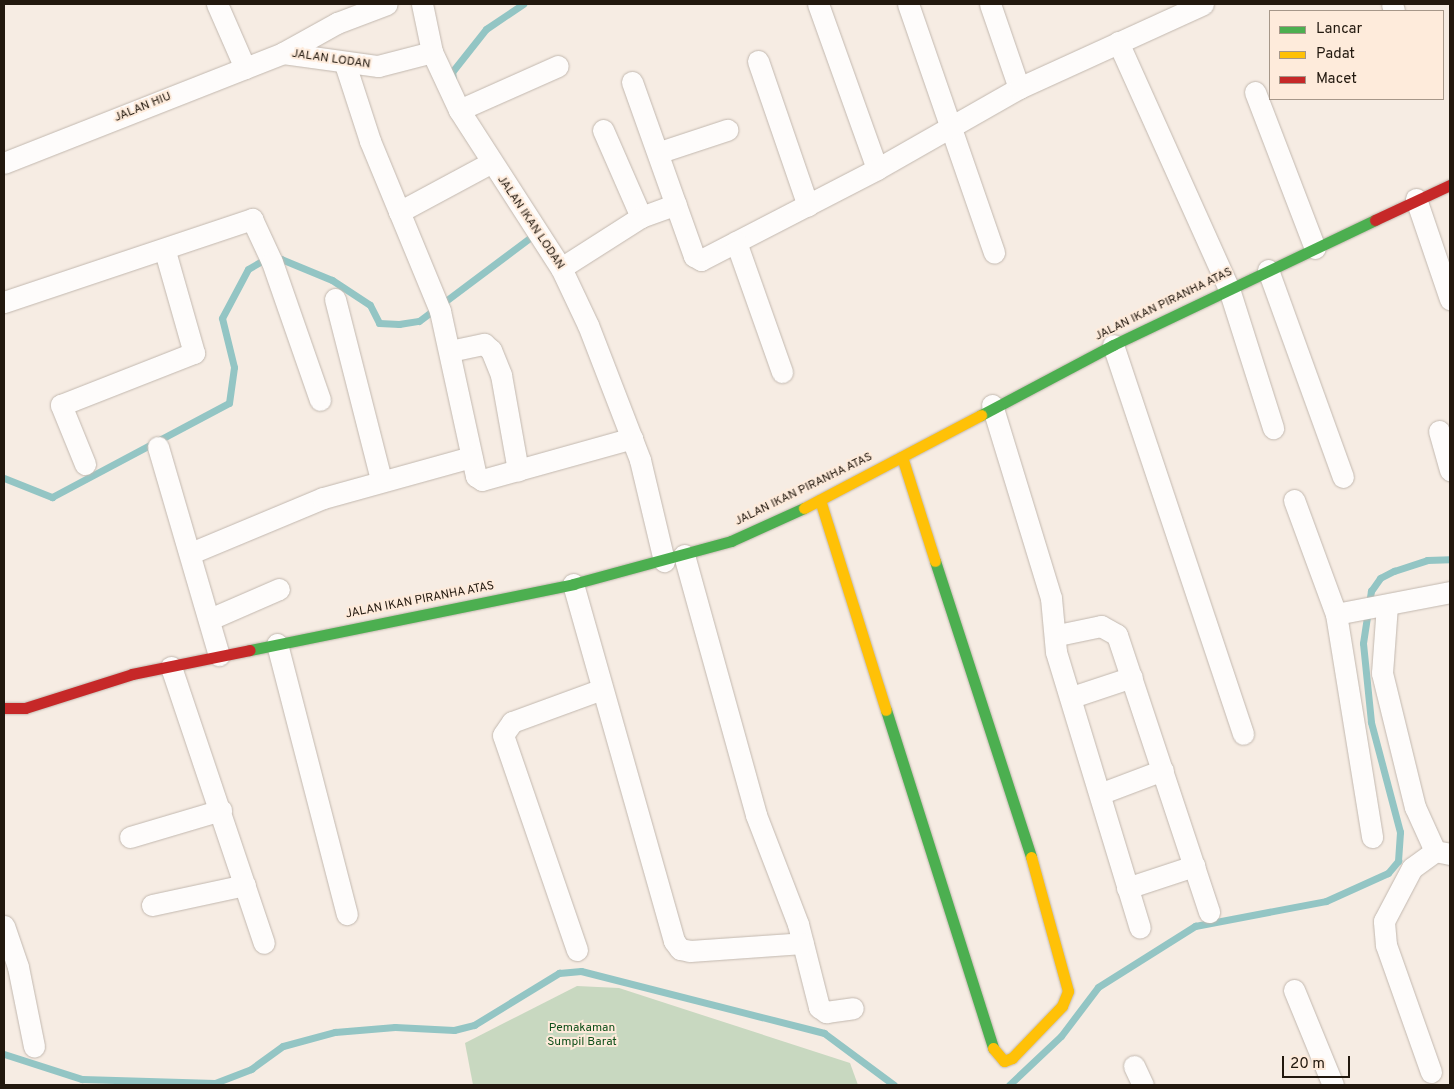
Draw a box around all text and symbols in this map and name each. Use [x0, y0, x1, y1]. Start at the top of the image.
legend [1269, 10, 1444, 100]
text: Lancar [1316, 20, 1362, 39]
text: Padat [1316, 45, 1355, 64]
street label: JALAN LODAN [291, 47, 371, 73]
text: Macet [1316, 70, 1357, 89]
street label: JALAN HIU [112, 90, 174, 126]
street label: JALAN IKAN LODAN [493, 173, 567, 273]
street label: JALAN IKAN PIRANHA ATAS [1092, 265, 1236, 345]
street label: JALAN IKAN PIRANHA ATAS [732, 450, 876, 530]
street label: JALAN IKAN PIRANHA ATAS [344, 579, 496, 623]
park label: Pemakaman Sumpil Barat [547, 1022, 617, 1050]
scale bar [1284, 1046, 1352, 1078]
text: 20 m [1290, 1055, 1325, 1074]

